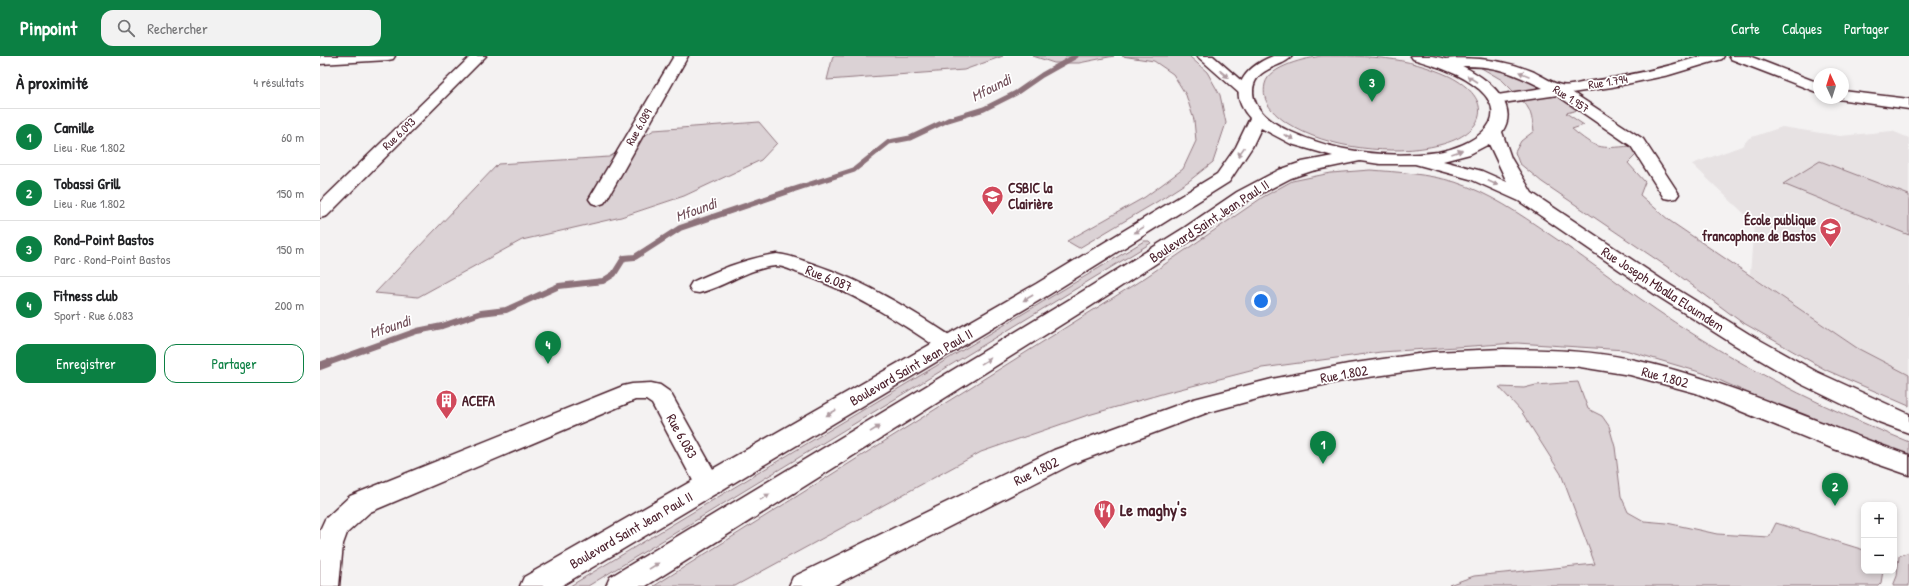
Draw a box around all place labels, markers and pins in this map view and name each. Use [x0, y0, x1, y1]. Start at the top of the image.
pin: 3 [1359, 69, 1385, 102]
place label: CSBIC la Clairière [1008, 178, 1054, 213]
school or university icon: CSBIC la Clairière [980, 183, 1006, 216]
place label: École publique francophone de Bastos [1702, 210, 1817, 247]
school or university icon: École publique francophone de Bastos [1818, 215, 1844, 248]
pin: 4 [535, 331, 561, 364]
building icon: ACEFA [433, 388, 459, 421]
place label: ACEFA [462, 391, 495, 410]
pin: 1 [1310, 431, 1336, 464]
pin: 2 [1822, 473, 1848, 506]
restaurant icon: Le maghy's [1091, 497, 1117, 530]
place label: Le maghy's [1120, 498, 1187, 522]

